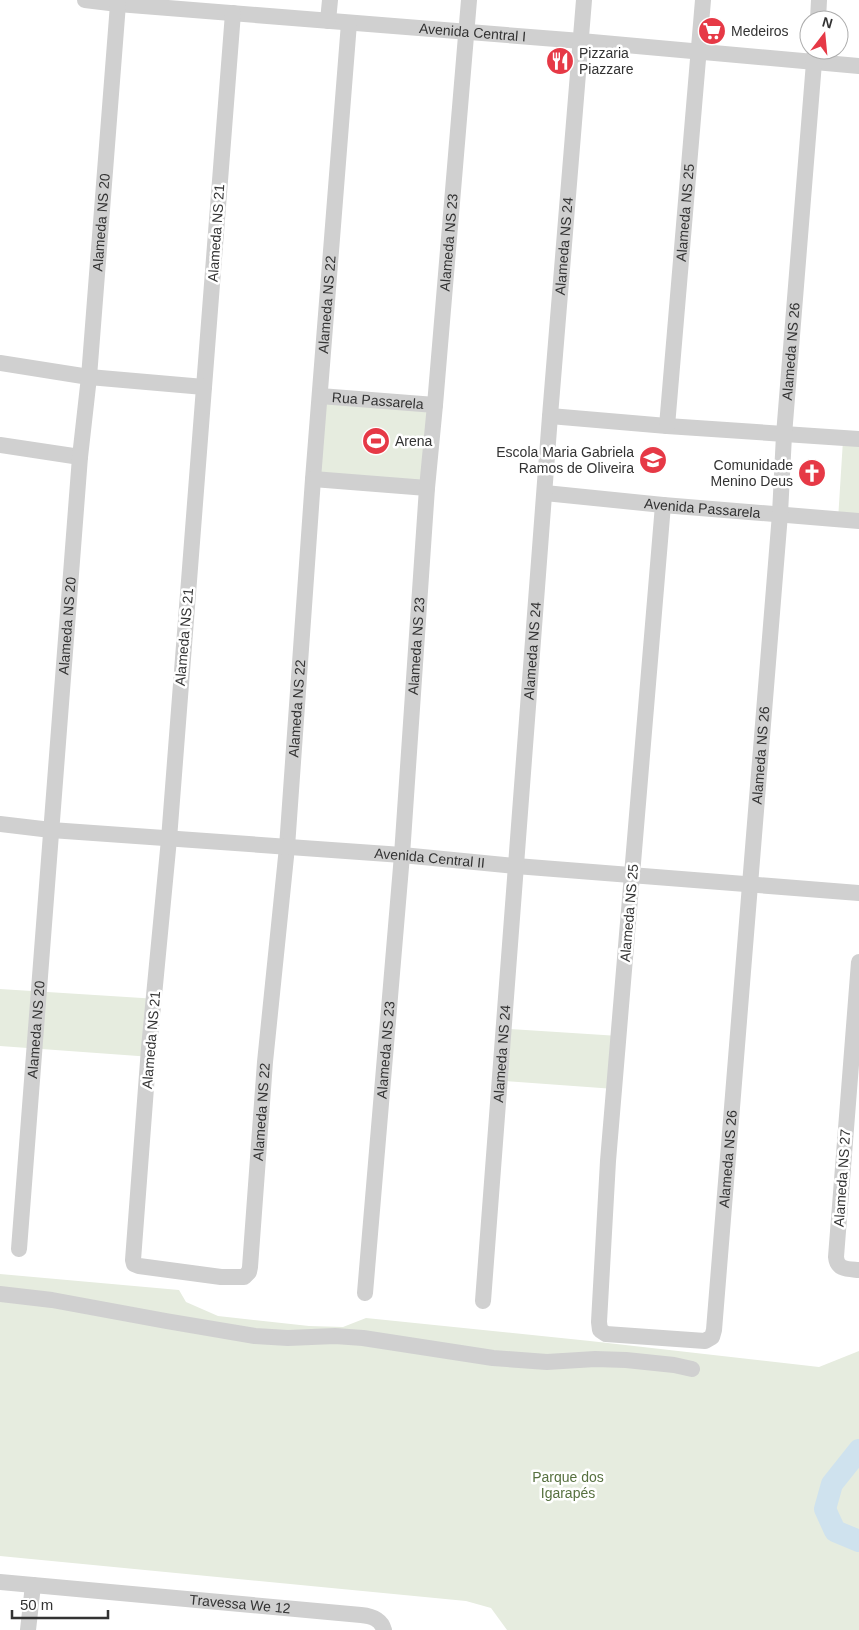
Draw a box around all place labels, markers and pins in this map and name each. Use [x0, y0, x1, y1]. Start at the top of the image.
supermarket icon: Medeiros [697, 16, 727, 46]
place label: Medeiros [731, 23, 789, 39]
place label: Pizzaria Piazzare [579, 45, 634, 77]
restaurant icon: Pizzaria Piazzare [545, 46, 575, 76]
sports icon: Arena [361, 426, 391, 456]
place label: Arena [395, 433, 433, 449]
place label: Escola Maria Gabriela Ramos de Oliveira [496, 444, 634, 476]
school or university icon: Escola Maria Gabriela Ramos de Oliveira [638, 445, 668, 475]
place label: Comunidade Menino Deus [711, 457, 793, 489]
church icon: Comunidade Menino Deus [797, 458, 827, 488]

